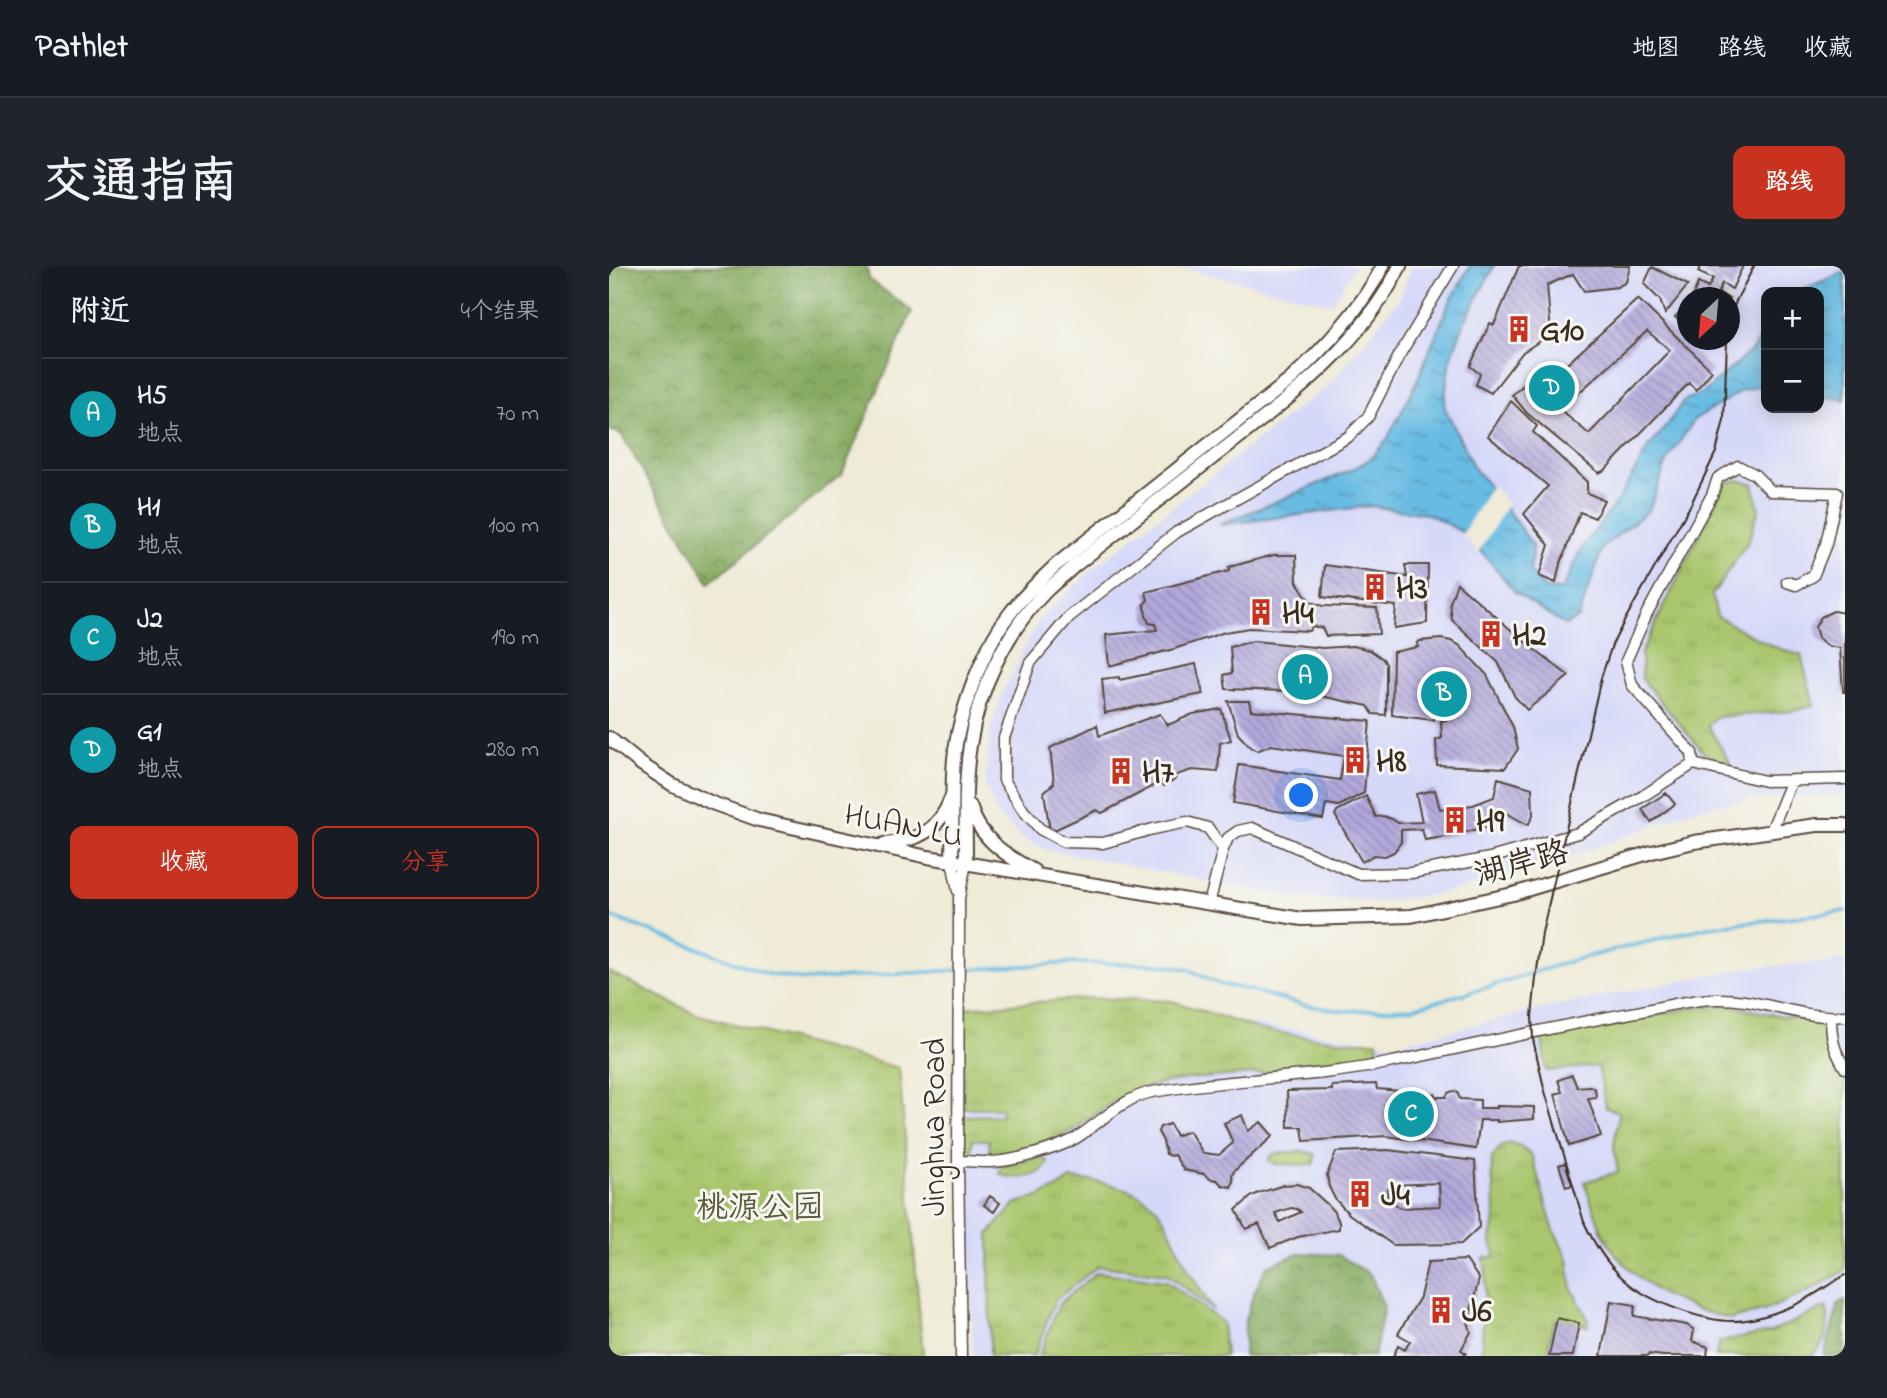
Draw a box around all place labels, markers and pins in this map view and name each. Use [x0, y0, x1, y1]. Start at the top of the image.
place label: G10 [1540, 309, 1584, 356]
building icon: G10 [1504, 314, 1534, 344]
pin: D [1529, 362, 1575, 414]
place label: H3 [1396, 567, 1428, 614]
building icon: H3 [1360, 572, 1390, 602]
place label: H4 [1282, 592, 1315, 639]
building icon: H4 [1246, 597, 1276, 627]
place label: H2 [1512, 614, 1547, 661]
building icon: H2 [1476, 619, 1506, 649]
pin: A [1282, 651, 1328, 703]
pin: B [1421, 668, 1467, 720]
place label: H8 [1376, 740, 1407, 787]
building icon: H8 [1340, 745, 1370, 775]
place label: H7 [1142, 751, 1175, 798]
building icon: H7 [1106, 756, 1136, 786]
place label: H9 [1476, 800, 1505, 847]
building icon: H9 [1440, 805, 1470, 835]
pin: C [1388, 1088, 1434, 1140]
place label: J4 [1381, 1174, 1411, 1221]
building icon: J4 [1345, 1179, 1375, 1209]
place label: J6 [1462, 1290, 1492, 1337]
building icon: J6 [1426, 1295, 1456, 1325]

